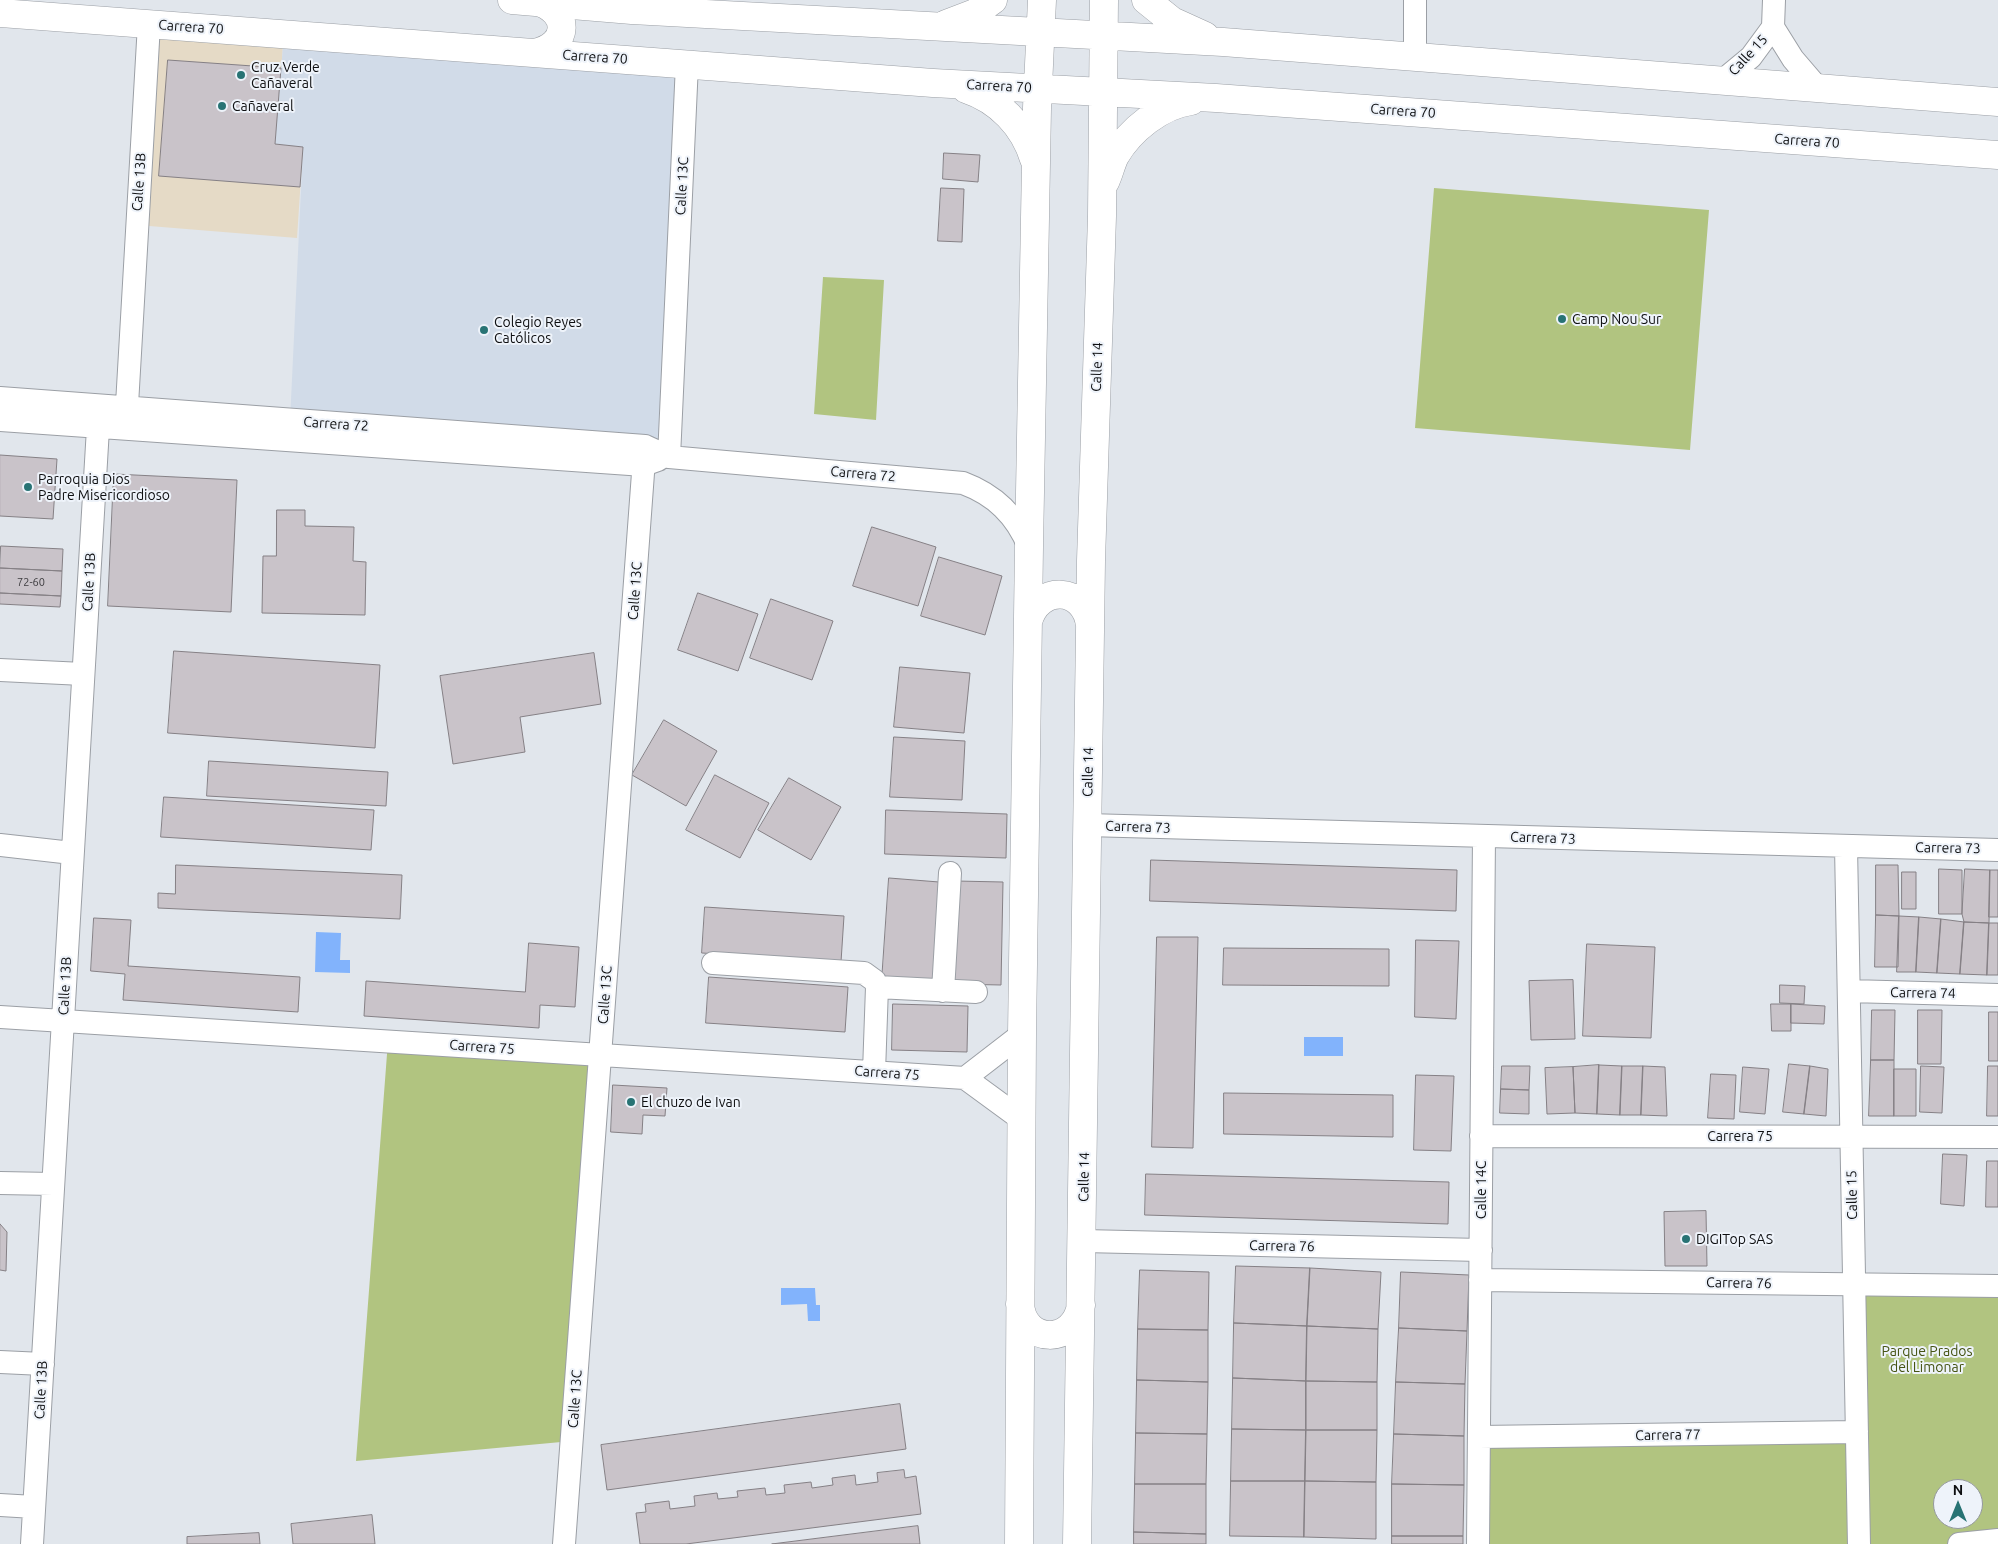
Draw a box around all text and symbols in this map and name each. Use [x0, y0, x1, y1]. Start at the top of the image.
street label: Carrera 70 [158, 16, 224, 38]
street label: Calle 15 [1725, 31, 1771, 79]
street label: Carrera 70 [562, 46, 628, 68]
place label: Cruz Verde Cañaveral [251, 59, 320, 92]
marker: Cruz Verde Cañaveral [235, 69, 247, 81]
street label: Carrera 70 [966, 76, 1032, 96]
place label: Cañaveral [232, 98, 294, 114]
marker: Cañaveral [216, 100, 228, 112]
street label: Carrera 70 [1370, 100, 1436, 122]
street label: Carrera 70 [1774, 130, 1840, 152]
street label: Calle 13B [129, 152, 149, 212]
street label: Calle 13C [672, 156, 692, 216]
place label: Camp Nou Sur [1572, 311, 1661, 327]
marker: Camp Nou Sur [1556, 313, 1568, 325]
place label: Colegio Reyes Católicos [494, 314, 582, 347]
marker: Colegio Reyes Católicos [478, 324, 490, 336]
street label: Calle 14 [1088, 342, 1106, 392]
street label: Carrera 72 [303, 413, 369, 435]
street label: Carrera 72 [830, 463, 896, 485]
place label: Parroquia Dios Padre Misericordioso [38, 471, 170, 504]
marker: Parroquia Dios Padre Misericordioso [22, 481, 34, 493]
street label: Calle 13B [79, 552, 99, 612]
street label: Calle 13C [625, 561, 645, 621]
house number: 72-60 [17, 575, 45, 589]
street label: Calle 14 [1079, 747, 1097, 797]
street label: Carrera 73 [1105, 817, 1171, 837]
street label: Carrera 73 [1510, 828, 1576, 848]
street label: Carrera 73 [1915, 839, 1981, 857]
street label: Calle 13B [55, 956, 75, 1016]
street label: Calle 13C [595, 965, 615, 1025]
street label: Carrera 74 [1890, 984, 1956, 1002]
street label: Carrera 75 [449, 1036, 515, 1058]
street label: Carrera 75 [854, 1062, 920, 1084]
place label: El chuzo de Ivan [641, 1094, 741, 1110]
marker: El chuzo de Ivan [625, 1096, 637, 1108]
street label: Carrera 75 [1707, 1128, 1773, 1144]
street label: Calle 14 [1075, 1152, 1093, 1202]
street label: Calle 14C [1473, 1161, 1489, 1219]
street label: Calle 15 [1843, 1170, 1861, 1220]
place label: DIGITop SAS [1696, 1231, 1773, 1247]
marker: DIGITop SAS [1680, 1233, 1692, 1245]
street label: Carrera 76 [1249, 1237, 1315, 1255]
street label: Carrera 76 [1706, 1274, 1772, 1292]
park label: Parque Prados del Limonar [1881, 1343, 1973, 1375]
street label: Calle 13B [31, 1360, 51, 1420]
street label: Calle 13C [565, 1369, 585, 1429]
street label: Carrera 77 [1635, 1426, 1701, 1444]
north arrow [1933, 1479, 1983, 1529]
text: N [1953, 1482, 1963, 1498]

